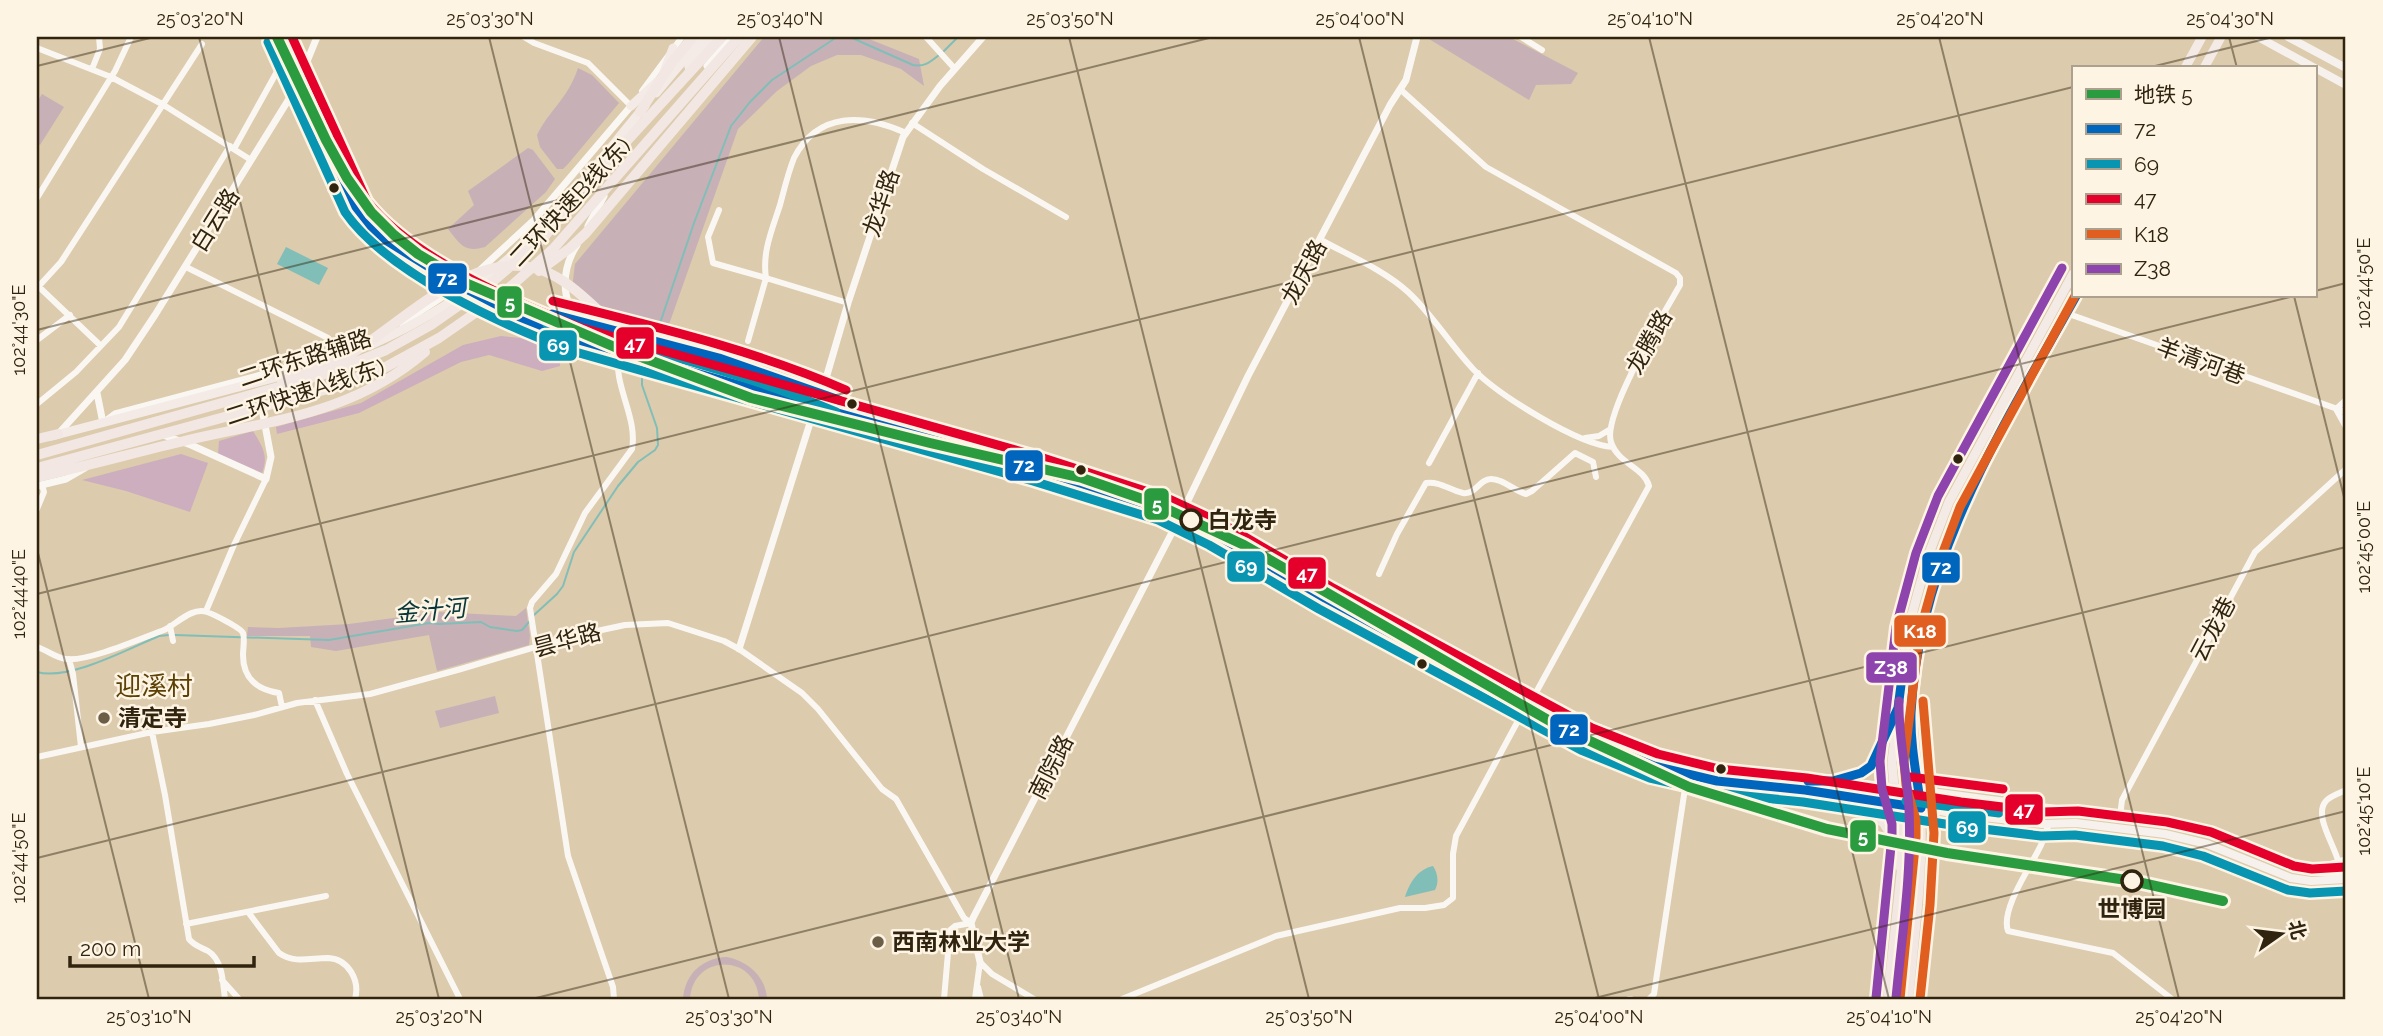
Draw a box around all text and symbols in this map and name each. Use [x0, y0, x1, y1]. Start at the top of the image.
text: 25°03'20"N [156, 8, 244, 29]
text: 25°03'30"N [446, 8, 534, 29]
text: 25°03'40"N [737, 8, 823, 29]
text: 25°03'50"N [1026, 8, 1114, 29]
text: 25°04'00"N [1316, 8, 1405, 29]
text: 25°04'10"N [1607, 8, 1693, 29]
text: 25°04'20"N [1896, 8, 1984, 29]
text: 25°04'30"N [2186, 8, 2274, 29]
legend [2072, 66, 2316, 298]
text: 地铁 5 [2134, 82, 2193, 107]
text: 72 [2134, 116, 2156, 141]
street label: 二环快速B线(东) [503, 132, 636, 271]
text: 69 [2134, 152, 2159, 177]
street label: 龙华路 [857, 166, 904, 240]
unlabelled marker [327, 181, 341, 195]
street label: 白云路 [185, 183, 244, 256]
text: 47 [2134, 186, 2157, 211]
text: K18 [2134, 222, 2169, 247]
street label: 龙庆路 [1275, 235, 1332, 309]
text: 102°44'50"E [2353, 238, 2374, 328]
text: Z38 [2134, 256, 2171, 281]
line badge: 72 [427, 262, 468, 295]
text: 72 [436, 267, 458, 289]
text: 102°44'30"E [8, 285, 29, 375]
line badge: 5 [496, 285, 523, 319]
text: 5 [505, 291, 515, 313]
street label: 龙腾路 [1620, 305, 1677, 378]
street label: 二环东路辅路 [235, 323, 375, 392]
line badge: 47 [615, 326, 655, 360]
line badge: 69 [538, 329, 578, 362]
text: 47 [624, 332, 646, 354]
street label: 羊清河巷 [2153, 332, 2249, 389]
text: 69 [547, 334, 569, 356]
street label: 二环快速A线(东) [222, 353, 388, 430]
unlabelled marker [845, 397, 859, 411]
line badge: 72 [1004, 449, 1044, 482]
unlabelled marker [1951, 452, 1965, 466]
text: 72 [1013, 454, 1035, 476]
unlabelled marker [1074, 463, 1088, 477]
line badge: 5 [1143, 487, 1170, 521]
text: 5 [1152, 493, 1162, 515]
text: 102°45'00"E [2353, 501, 2374, 593]
place label: 白龙寺 [1208, 506, 1277, 533]
marker: 白龙寺 [1180, 509, 1202, 531]
text: 102°44'40"E [8, 549, 29, 639]
line badge: 69 [1226, 550, 1266, 583]
line badge: 72 [1921, 551, 1961, 584]
text: 69 [1235, 555, 1257, 577]
line badge: 47 [1287, 556, 1327, 590]
text: 72 [1930, 556, 1952, 578]
text: 47 [1296, 562, 1318, 584]
street label: 云龙巷 [2184, 592, 2241, 666]
water label: 金汁河 [393, 593, 471, 628]
line badge: K18 [1893, 614, 1947, 648]
street label: 昙华路 [530, 618, 604, 661]
text: K18 [1903, 620, 1937, 642]
line badge: Z38 [1865, 651, 1918, 684]
text: Z38 [1874, 656, 1908, 678]
unlabelled marker [1415, 657, 1429, 671]
district label: 迎溪村 [115, 671, 193, 701]
place label: 清定寺 [118, 704, 187, 731]
marker: 清定寺 [96, 710, 112, 726]
line badge: 72 [1549, 713, 1589, 746]
text: 72 [1558, 718, 1580, 740]
street label: 南院路 [1023, 730, 1078, 804]
unlabelled marker [1714, 762, 1728, 776]
text: 102°45'10"E [2353, 766, 2374, 856]
line badge: 47 [2004, 793, 2044, 826]
text: 47 [2013, 798, 2035, 820]
line badge: 69 [1947, 810, 1987, 844]
text: 102°44'50"E [8, 813, 29, 903]
text: 69 [1956, 816, 1978, 838]
line badge: 5 [1849, 819, 1877, 853]
text: 5 [1858, 825, 1868, 847]
marker: 世博园 [2121, 870, 2143, 892]
place label: 世博园 [2098, 895, 2167, 922]
north arrow [2246, 900, 2316, 970]
text: 北 [2285, 918, 2310, 942]
scale bar [70, 924, 254, 968]
place label: 西南林业大学 [892, 928, 1030, 955]
marker: 西南林业大学 [870, 934, 886, 950]
text: 200 m [80, 936, 141, 961]
text: 25°03'10"N [106, 1006, 192, 1027]
text: 25°03'20"N [395, 1006, 483, 1027]
text: 25°03'30"N [685, 1006, 773, 1027]
text: 25°03'40"N [976, 1006, 1062, 1027]
text: 25°03'50"N [1265, 1006, 1353, 1027]
text: 25°04'00"N [1555, 1006, 1644, 1027]
text: 25°04'10"N [1846, 1006, 1932, 1027]
text: 25°04'20"N [2135, 1006, 2223, 1027]

